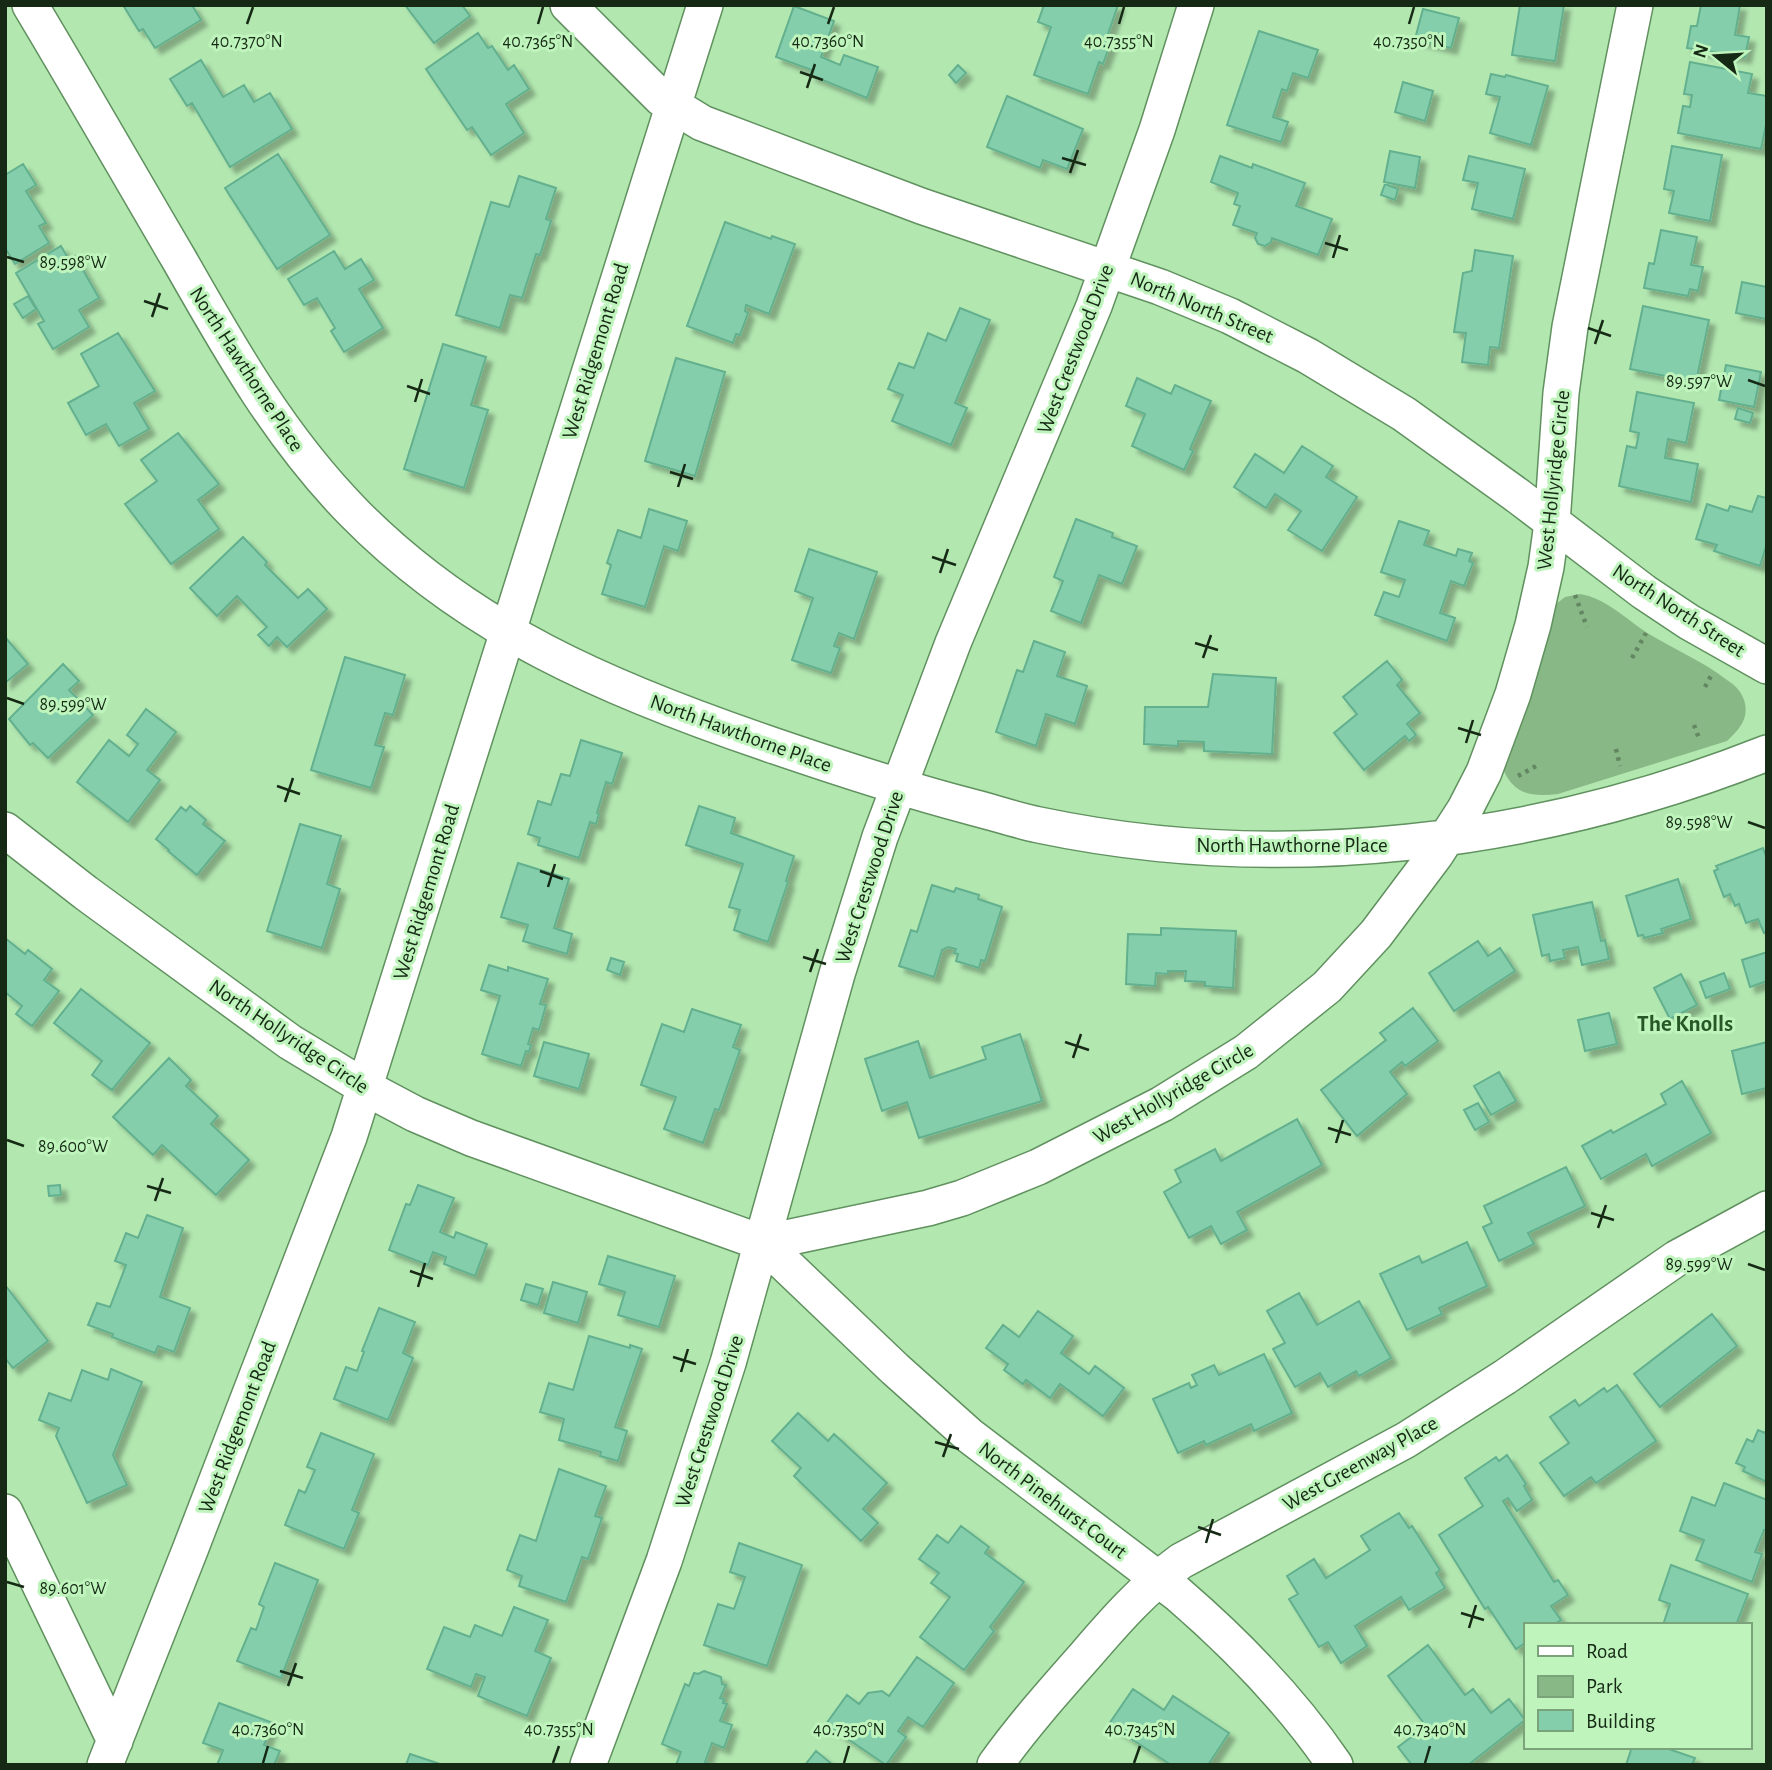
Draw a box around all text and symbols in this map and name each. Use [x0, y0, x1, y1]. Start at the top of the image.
north arrow [1681, 21, 1751, 91]
text: 40.7370°N [211, 33, 283, 51]
text: 40.7365°N [503, 33, 573, 51]
text: 40.7360°N [792, 33, 864, 51]
text: 40.7355°N [1084, 33, 1154, 51]
text: 40.7350°N [1373, 33, 1445, 51]
text: N [1690, 42, 1712, 60]
text: 89.598°W [39, 254, 107, 272]
street label: West Ridgemont Road [559, 261, 632, 442]
street label: West Crestwood Drive [1034, 262, 1117, 437]
street label: North North Street [1127, 268, 1277, 347]
street label: North Hawthorne Place [186, 283, 308, 455]
text: 89.597°W [1666, 373, 1732, 391]
street label: West Hollyridge Circle [1534, 389, 1573, 571]
street label: North North Street [1609, 560, 1749, 661]
street label: North Hawthorne Place [647, 691, 834, 776]
text: 89.599°W [39, 696, 107, 714]
street label: West Crestwood Drive [832, 789, 907, 966]
street label: West Ridgemont Road [390, 802, 463, 983]
text: 89.598°W [1665, 814, 1733, 832]
street label: North Hawthorne Place [1196, 835, 1388, 856]
street label: North Hollyridge Circle [205, 975, 372, 1097]
district label: The Knolls [1637, 1013, 1733, 1036]
street label: West Hollyridge Circle [1090, 1039, 1257, 1148]
text: 89.600°W [38, 1138, 108, 1156]
text: 89.599°W [1665, 1256, 1733, 1274]
street label: West Crestwood Drive [672, 1333, 747, 1510]
street label: West Ridgemont Road [195, 1338, 280, 1516]
street label: West Greenway Place [1279, 1412, 1441, 1515]
street label: North Pinehurst Court [975, 1438, 1131, 1563]
text: 89.601°W [40, 1580, 106, 1598]
legend [1524, 1623, 1751, 1749]
text: Road [1586, 1641, 1628, 1662]
text: Park [1586, 1676, 1623, 1697]
text: Building [1586, 1711, 1656, 1732]
text: 40.7360°N [232, 1721, 304, 1739]
text: 40.7355°N [524, 1721, 594, 1739]
text: 40.7350°N [813, 1721, 885, 1739]
text: 40.7345°N [1105, 1721, 1175, 1739]
text: 40.7340°N [1394, 1721, 1466, 1739]

